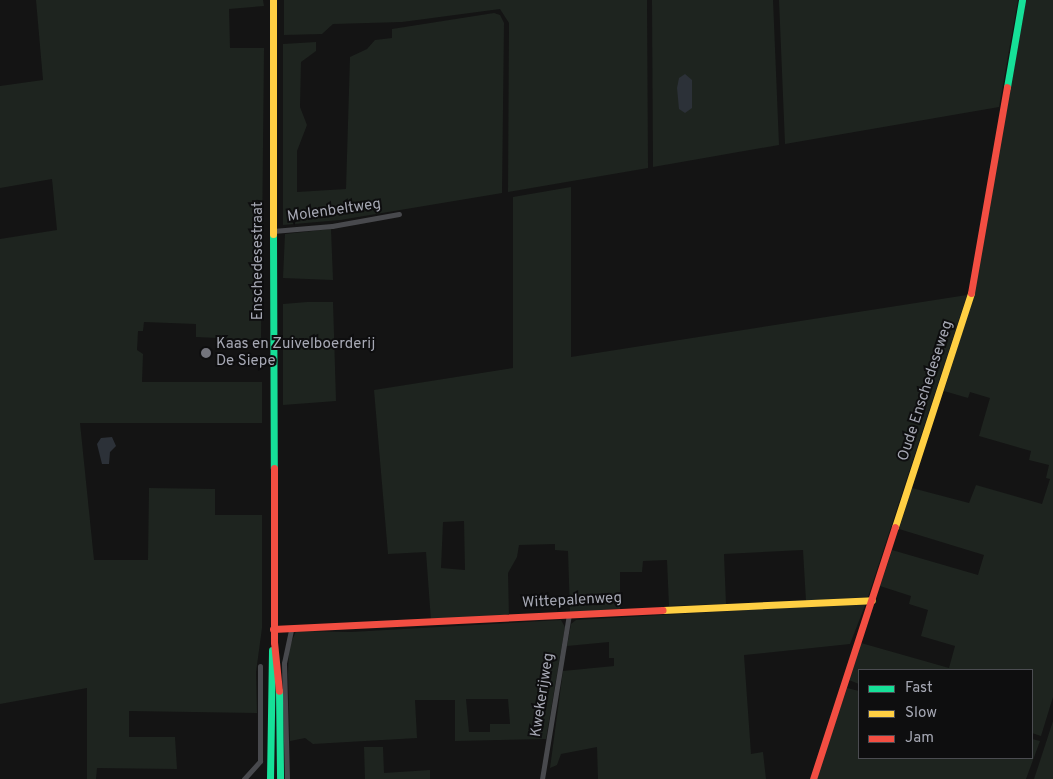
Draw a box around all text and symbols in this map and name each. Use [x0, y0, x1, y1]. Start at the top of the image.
street label: Molenbeltweg [286, 196, 382, 226]
street label: Enschedesestraat [250, 202, 268, 320]
street label: Oude Enschedeseweg [895, 319, 957, 463]
place label: Kaas en Zuivelboerderij De Siepe [216, 335, 375, 370]
marker: Kaas en Zuivelboerderij De Siepe [200, 347, 212, 359]
street label: Wittepalenweg [522, 589, 622, 613]
street label: Kwekerijweg [527, 652, 559, 738]
legend [858, 669, 1033, 759]
text: Fast [905, 679, 933, 698]
text: Slow [905, 704, 937, 723]
text: Jam [905, 729, 934, 748]

